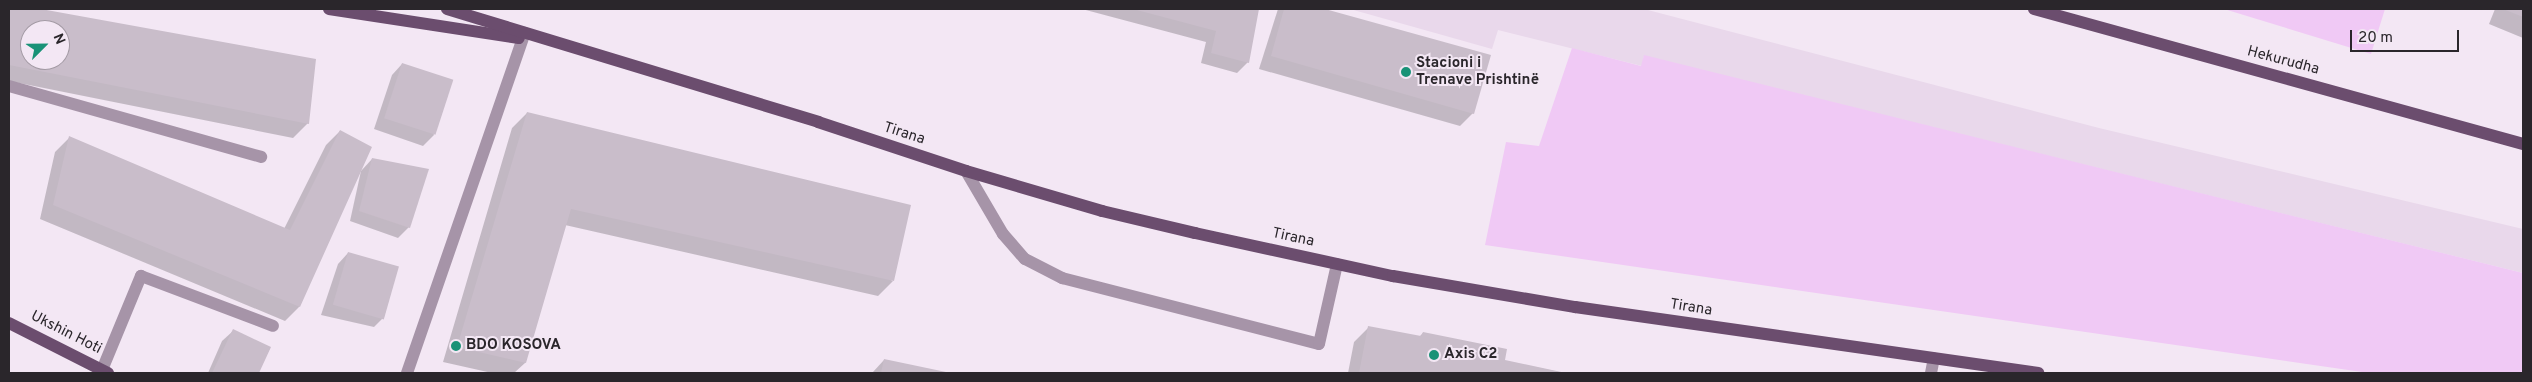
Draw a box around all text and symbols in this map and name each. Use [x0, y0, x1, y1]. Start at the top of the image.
north arrow [20, 20, 70, 70]
scale bar [2352, 20, 2461, 52]
text: 20 m [2358, 29, 2393, 48]
text: N [49, 31, 68, 47]
street label: Hekurudha [2245, 43, 2321, 79]
place label: Stacioni i Trenave Prishtinë [1416, 54, 1539, 89]
marker: Stacioni i Trenave Prishtinë [1400, 66, 1412, 78]
street label: Tirana [881, 119, 927, 149]
street label: Tirana [1270, 225, 1316, 251]
street label: Tirana [1669, 296, 1713, 320]
street label: Ukshin Hoti [28, 307, 104, 359]
place label: BDO KOSOVA [466, 337, 561, 355]
marker: BDO KOSOVA [450, 340, 462, 352]
place label: Axis C2 [1444, 346, 1498, 364]
marker: Axis C2 [1428, 349, 1440, 361]

